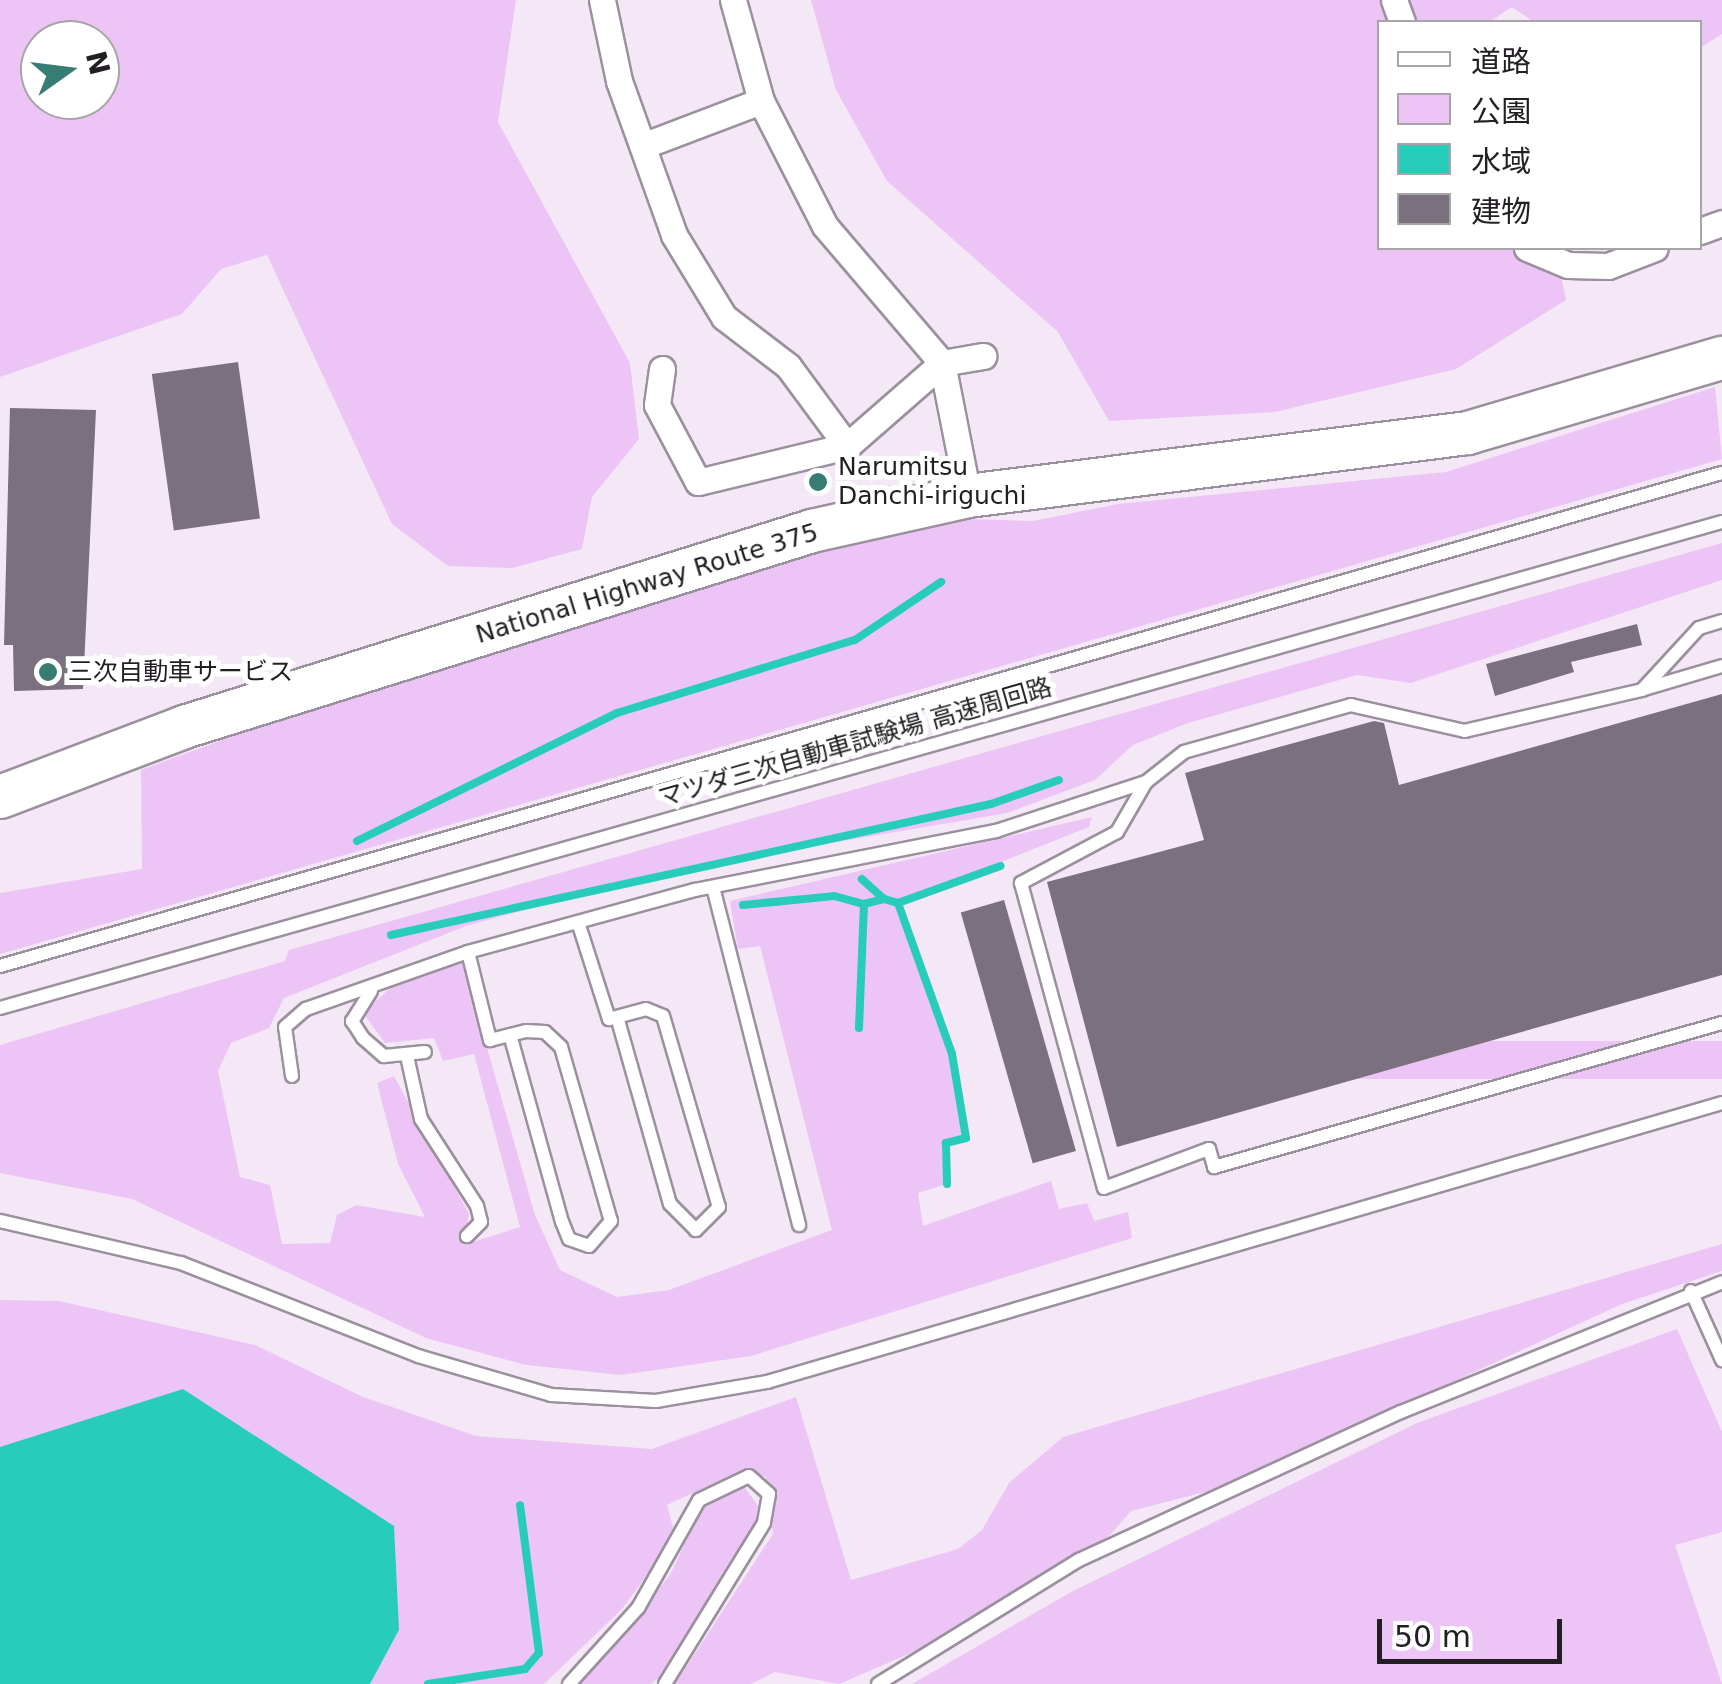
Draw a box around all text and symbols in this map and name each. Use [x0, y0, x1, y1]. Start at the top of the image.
north arrow [20, 20, 120, 120]
legend [1377, 20, 1702, 250]
text: 道路 [1471, 44, 1531, 79]
text: N [79, 48, 116, 78]
text: 公園 [1471, 94, 1531, 129]
text: 水域 [1471, 144, 1531, 179]
text: 建物 [1471, 194, 1531, 229]
place label: Narumitsu Danchi-iriguchi [838, 453, 1026, 512]
marker: Narumitsu Danchi-iriguchi [807, 471, 829, 493]
street label: National Highway Route 375 [472, 518, 822, 650]
place label: 三次自動車サービス [68, 657, 293, 687]
marker: 三次自動車サービス [37, 661, 59, 683]
street label: マツダ三次自動車試験場 高速周回路 [655, 672, 1055, 814]
scale bar [1382, 1599, 1567, 1661]
text: 50 m [1394, 1619, 1471, 1654]

